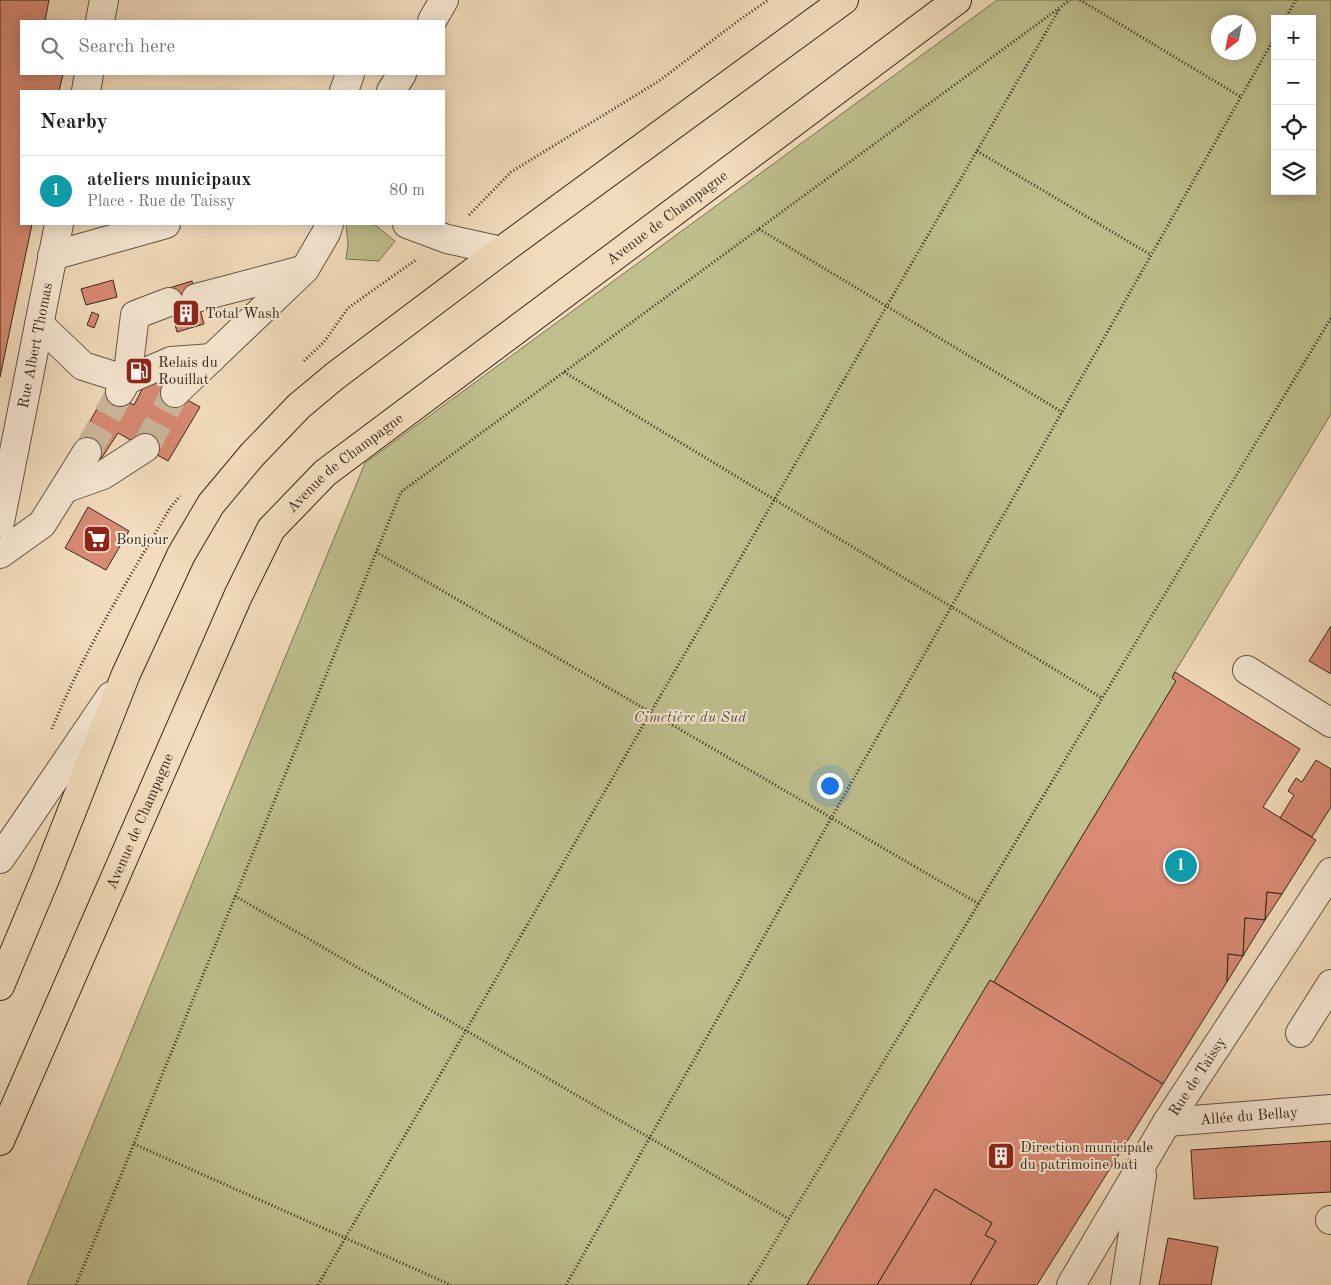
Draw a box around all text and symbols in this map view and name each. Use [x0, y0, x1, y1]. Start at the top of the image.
north arrow [1211, 15, 1256, 60]
map controls [1271, 15, 1316, 195]
button: + [1271, 15, 1316, 60]
search box [20, 20, 445, 75]
icon: search [38, 34, 66, 62]
text: Search here [78, 38, 175, 57]
button: − [1271, 60, 1316, 105]
button: locate [1271, 105, 1316, 150]
text: Nearby [40, 112, 108, 133]
button: layers [1271, 150, 1316, 195]
street label: Avenue de Champagne [604, 168, 731, 268]
text: ateliers municipaux [87, 171, 251, 190]
text: 1 [51, 183, 61, 199]
text: 80 m [389, 183, 425, 199]
text: Place · Rue de Taissy [87, 194, 235, 210]
street label: Rue Albert Thomas [17, 282, 56, 410]
building icon: Total Wash [171, 298, 201, 328]
place label: Total Wash [205, 307, 280, 322]
fuel station icon: Relais du Rouillat [124, 356, 154, 386]
place label: Relais du Rouillat [158, 356, 218, 388]
street label: Avenue de Champagne [285, 411, 407, 516]
supermarket icon: Bonjour [82, 524, 112, 554]
place label: Bonjour [116, 533, 168, 548]
park label: Cimetière du Sud [634, 711, 747, 726]
street label: Avenue de Champagne [105, 751, 177, 892]
your location [817, 773, 843, 799]
pin: 1 [1165, 847, 1197, 885]
street label: Rue de Taissy [1167, 1035, 1230, 1119]
street label: Allée du Bellay [1199, 1106, 1298, 1128]
building icon: Direction municipale du patrimoine bati [986, 1141, 1016, 1171]
place label: Direction municipale du patrimoine bati [1020, 1141, 1153, 1173]

